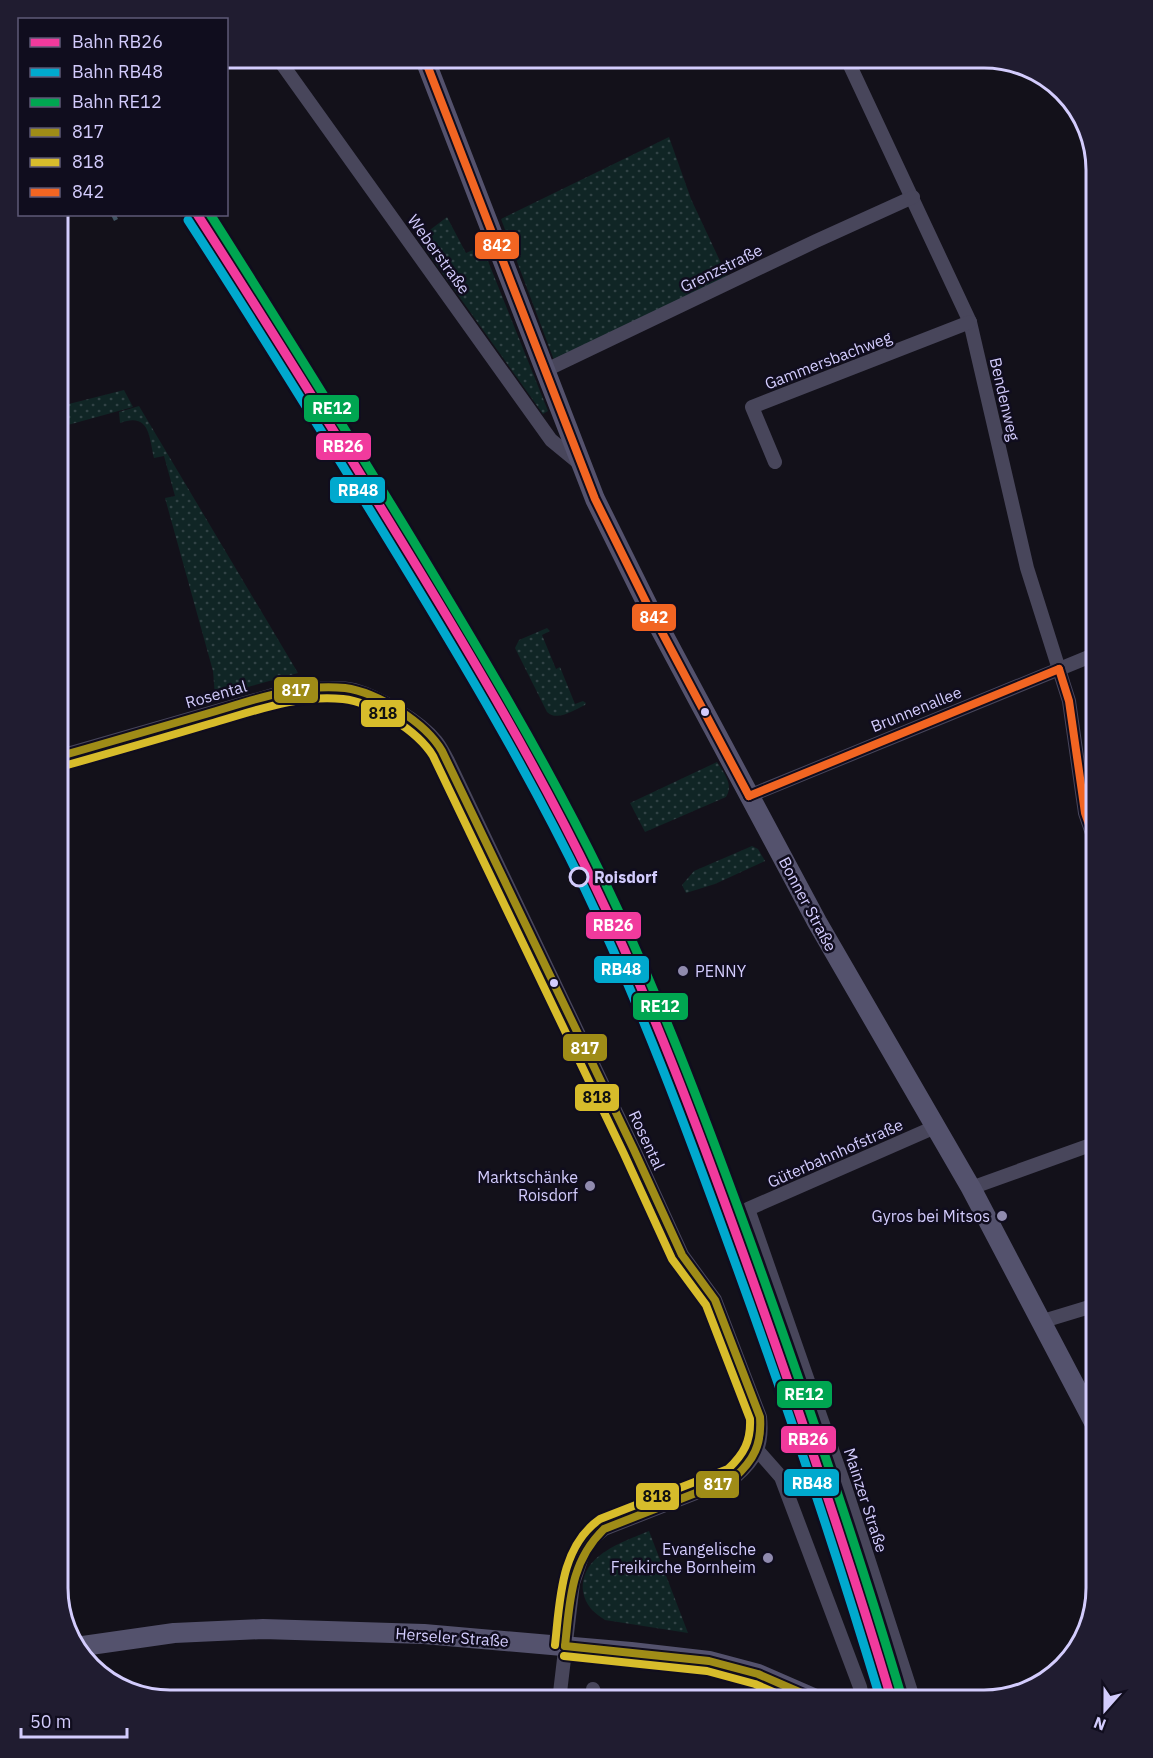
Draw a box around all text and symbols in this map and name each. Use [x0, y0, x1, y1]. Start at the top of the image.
legend [18, 18, 228, 216]
text: Bahn RB26 [72, 30, 163, 53]
text: Bahn RB48 [72, 60, 163, 83]
text: Bahn RE12 [72, 90, 162, 113]
text: 817 [72, 120, 104, 143]
text: 818 [72, 150, 104, 173]
text: 842 [72, 180, 104, 203]
street label: Weberstraße [403, 210, 475, 298]
line badge: 842 [474, 231, 520, 260]
text: 842 [483, 235, 511, 255]
street label: Grenzstraße [677, 239, 766, 296]
street label: Gammersbachweg [762, 326, 895, 393]
street label: Bendenweg [986, 355, 1024, 443]
line badge: RE12 [303, 394, 360, 423]
text: RE12 [312, 398, 352, 418]
line badge: RB26 [315, 432, 372, 461]
text: RB26 [323, 436, 364, 456]
line badge: RB48 [329, 476, 386, 504]
text: RB48 [338, 480, 378, 500]
line badge: 842 [631, 603, 677, 632]
text: 842 [640, 607, 668, 627]
street label: Rosental [183, 676, 249, 712]
line badge: 817 [273, 676, 319, 704]
text: 817 [282, 680, 310, 700]
street label: Brunnenallee [868, 682, 965, 736]
line badge: 818 [360, 699, 406, 728]
text: 818 [369, 703, 397, 723]
unlabelled marker [699, 706, 711, 718]
street label: Bonner Straße [775, 853, 841, 955]
marker: Roisdorf [569, 867, 589, 887]
place label: Roisdorf [594, 867, 658, 887]
line badge: RB26 [585, 911, 642, 940]
text: RB26 [593, 915, 634, 935]
line badge: RB48 [593, 955, 650, 984]
text: RB48 [601, 959, 641, 979]
place label: PENNY [695, 961, 747, 981]
marker: PENNY [676, 964, 690, 978]
unlabelled marker [548, 977, 560, 989]
line badge: RE12 [632, 992, 689, 1021]
text: RE12 [640, 996, 680, 1016]
line badge: 817 [562, 1033, 608, 1062]
text: 817 [571, 1038, 599, 1058]
line badge: 818 [574, 1083, 620, 1112]
text: 818 [583, 1087, 611, 1107]
street label: Rosental [625, 1107, 669, 1173]
street label: Güterbahnhofstraße [764, 1114, 906, 1192]
place label: Marktschänke Roisdorf [477, 1167, 578, 1205]
marker: Marktschänke Roisdorf [583, 1179, 597, 1193]
place label: Gyros bei Mitsos [872, 1206, 990, 1226]
marker: Gyros bei Mitsos [995, 1209, 1009, 1223]
line badge: RE12 [776, 1380, 833, 1409]
text: RE12 [784, 1384, 824, 1404]
line badge: RB26 [780, 1425, 837, 1454]
text: RB26 [788, 1429, 829, 1449]
street label: Mainzer Straße [840, 1445, 892, 1555]
line badge: RB48 [783, 1468, 840, 1497]
line badge: 817 [695, 1470, 740, 1499]
text: RB48 [792, 1473, 832, 1493]
text: 817 [704, 1474, 732, 1494]
line badge: 818 [635, 1482, 680, 1511]
text: 818 [643, 1486, 671, 1506]
place label: Evangelische Freikirche Bornheim [611, 1539, 756, 1577]
marker: Evangelische Freikirche Bornheim [761, 1551, 775, 1565]
street label: Herseler Straße [395, 1623, 510, 1651]
north arrow [1075, 1680, 1135, 1740]
scale bar [21, 1701, 128, 1739]
text: 50 m [30, 1710, 72, 1733]
text: N [1091, 1713, 1109, 1735]

